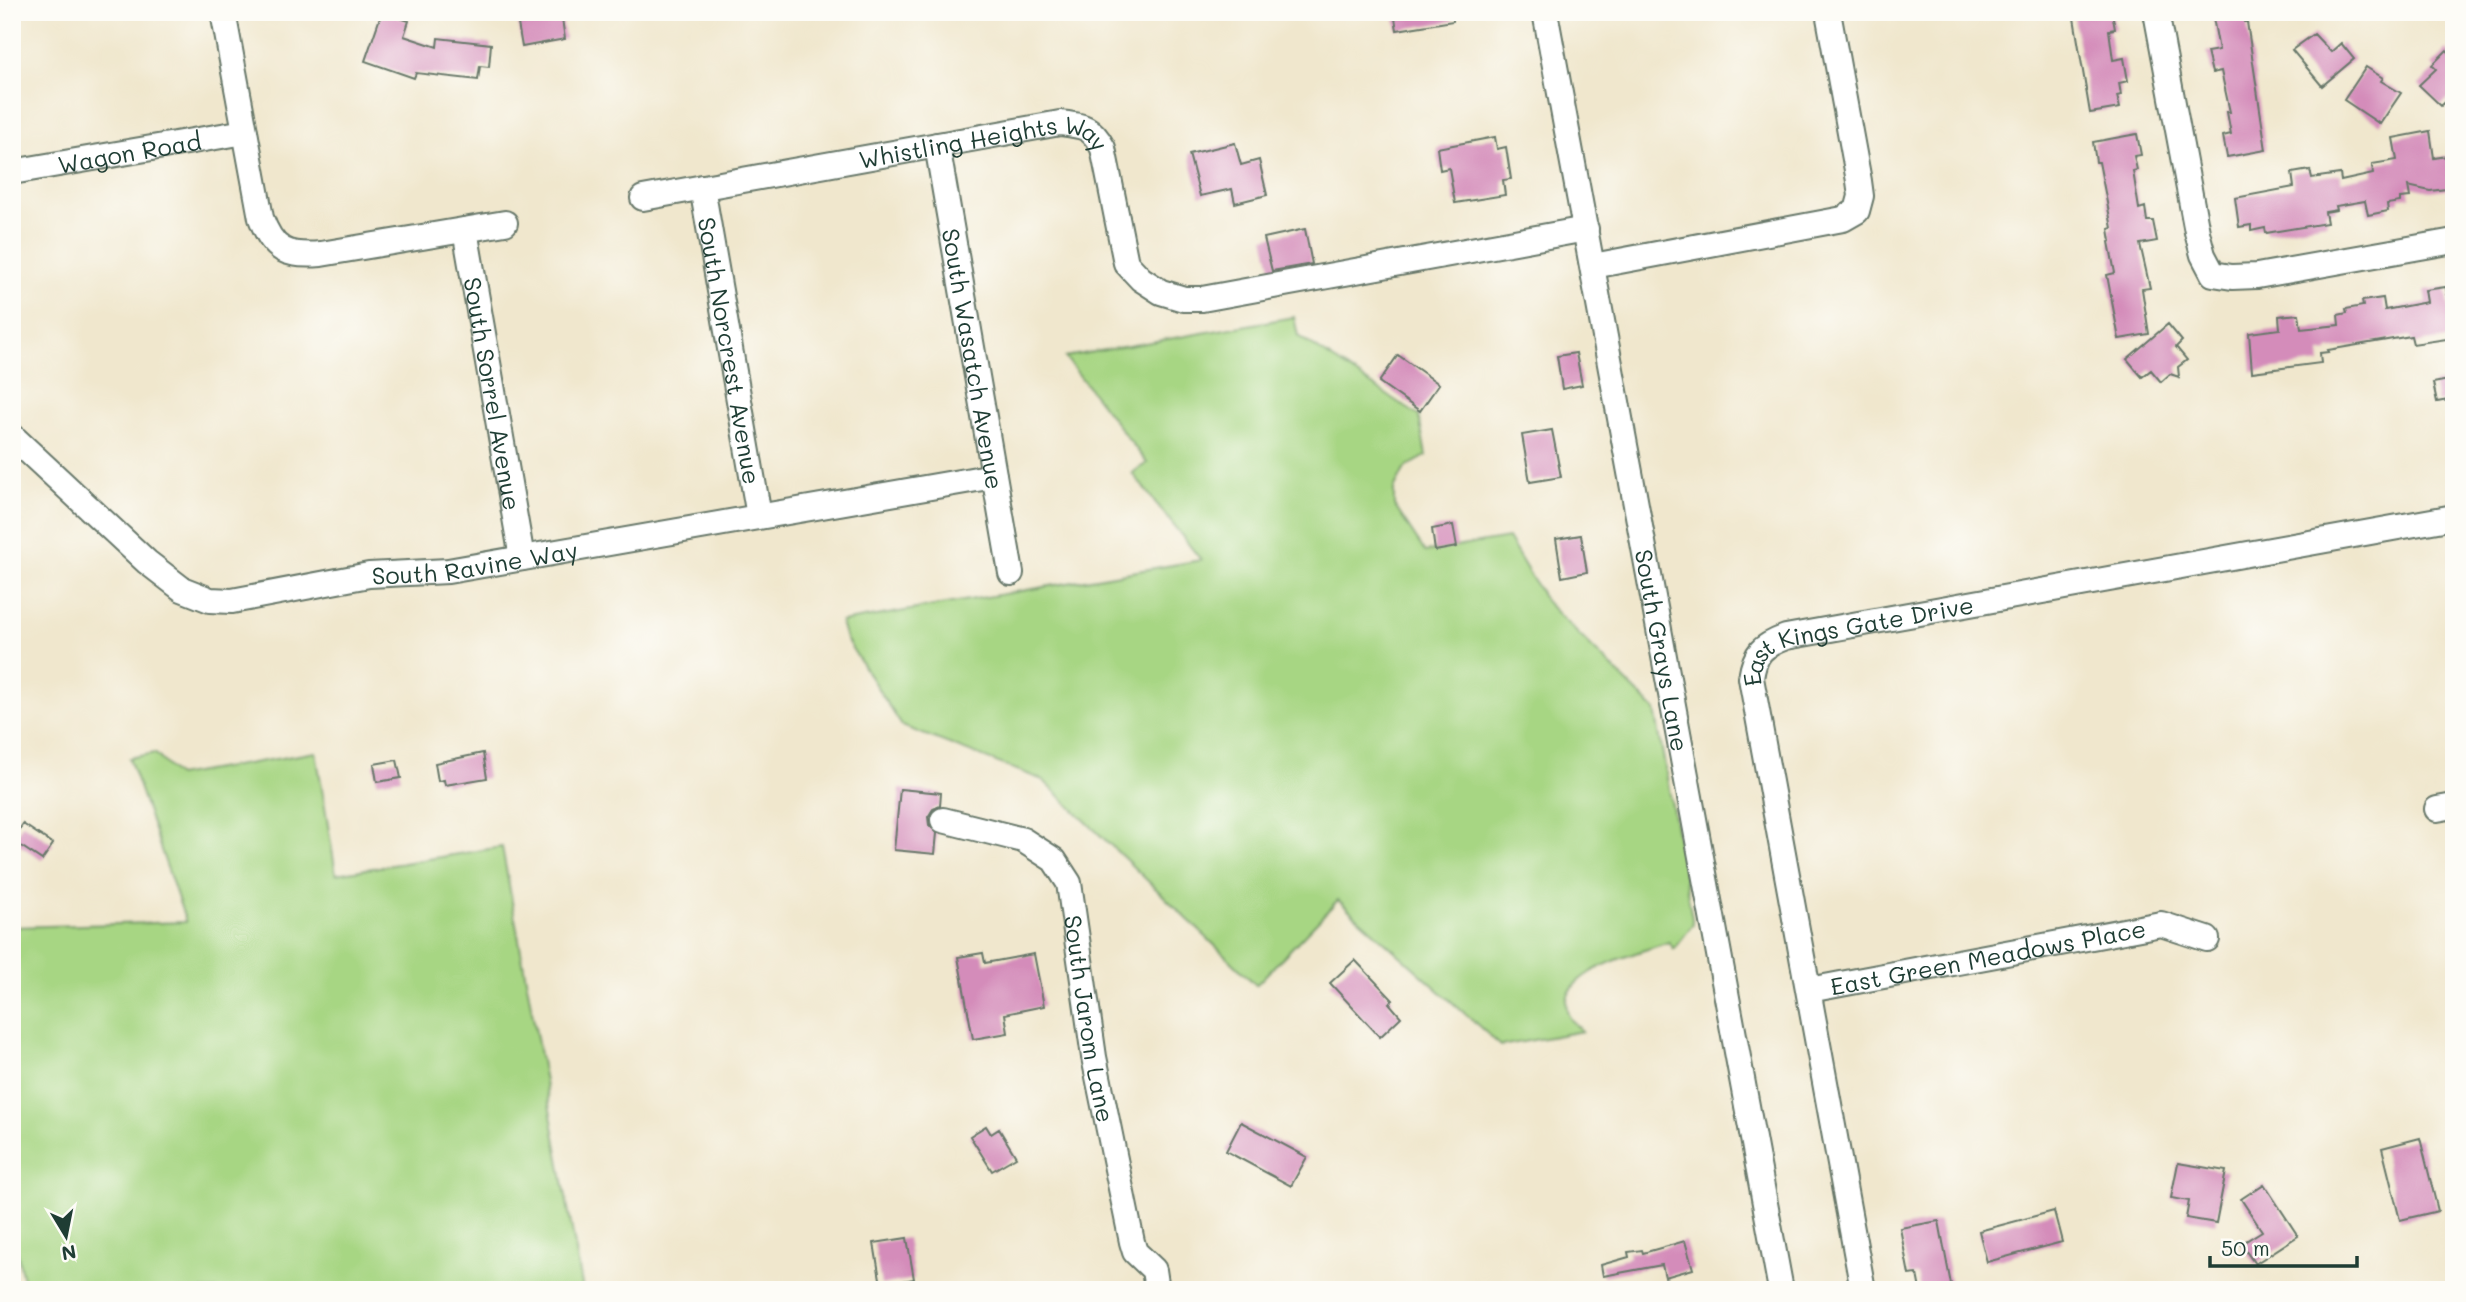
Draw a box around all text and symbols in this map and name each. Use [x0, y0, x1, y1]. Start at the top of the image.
text: Whistling Heights Way [856, 107, 1116, 174]
street label: Wagon Road [55, 124, 203, 179]
street label: Whistling Heights Way [847, 143, 1105, 177]
street label: South Norcrest Avenue [692, 215, 769, 487]
street label: South Wasatch Avenue [936, 226, 1012, 492]
street label: South Sorrel Avenue [458, 275, 529, 513]
street label: South Ravine Way [371, 533, 580, 590]
street label: South Grays Lane [1629, 547, 1697, 754]
street label: East Kings Gate Drive [1735, 588, 1976, 689]
street label: East Green Meadows Place [1828, 912, 2148, 1001]
street label: South Jarom Lane [1058, 913, 1123, 1125]
north arrow [32, 1200, 102, 1270]
scale bar [2210, 1225, 2358, 1269]
text: 50 m [2221, 1234, 2270, 1261]
text: N [60, 1240, 78, 1267]

